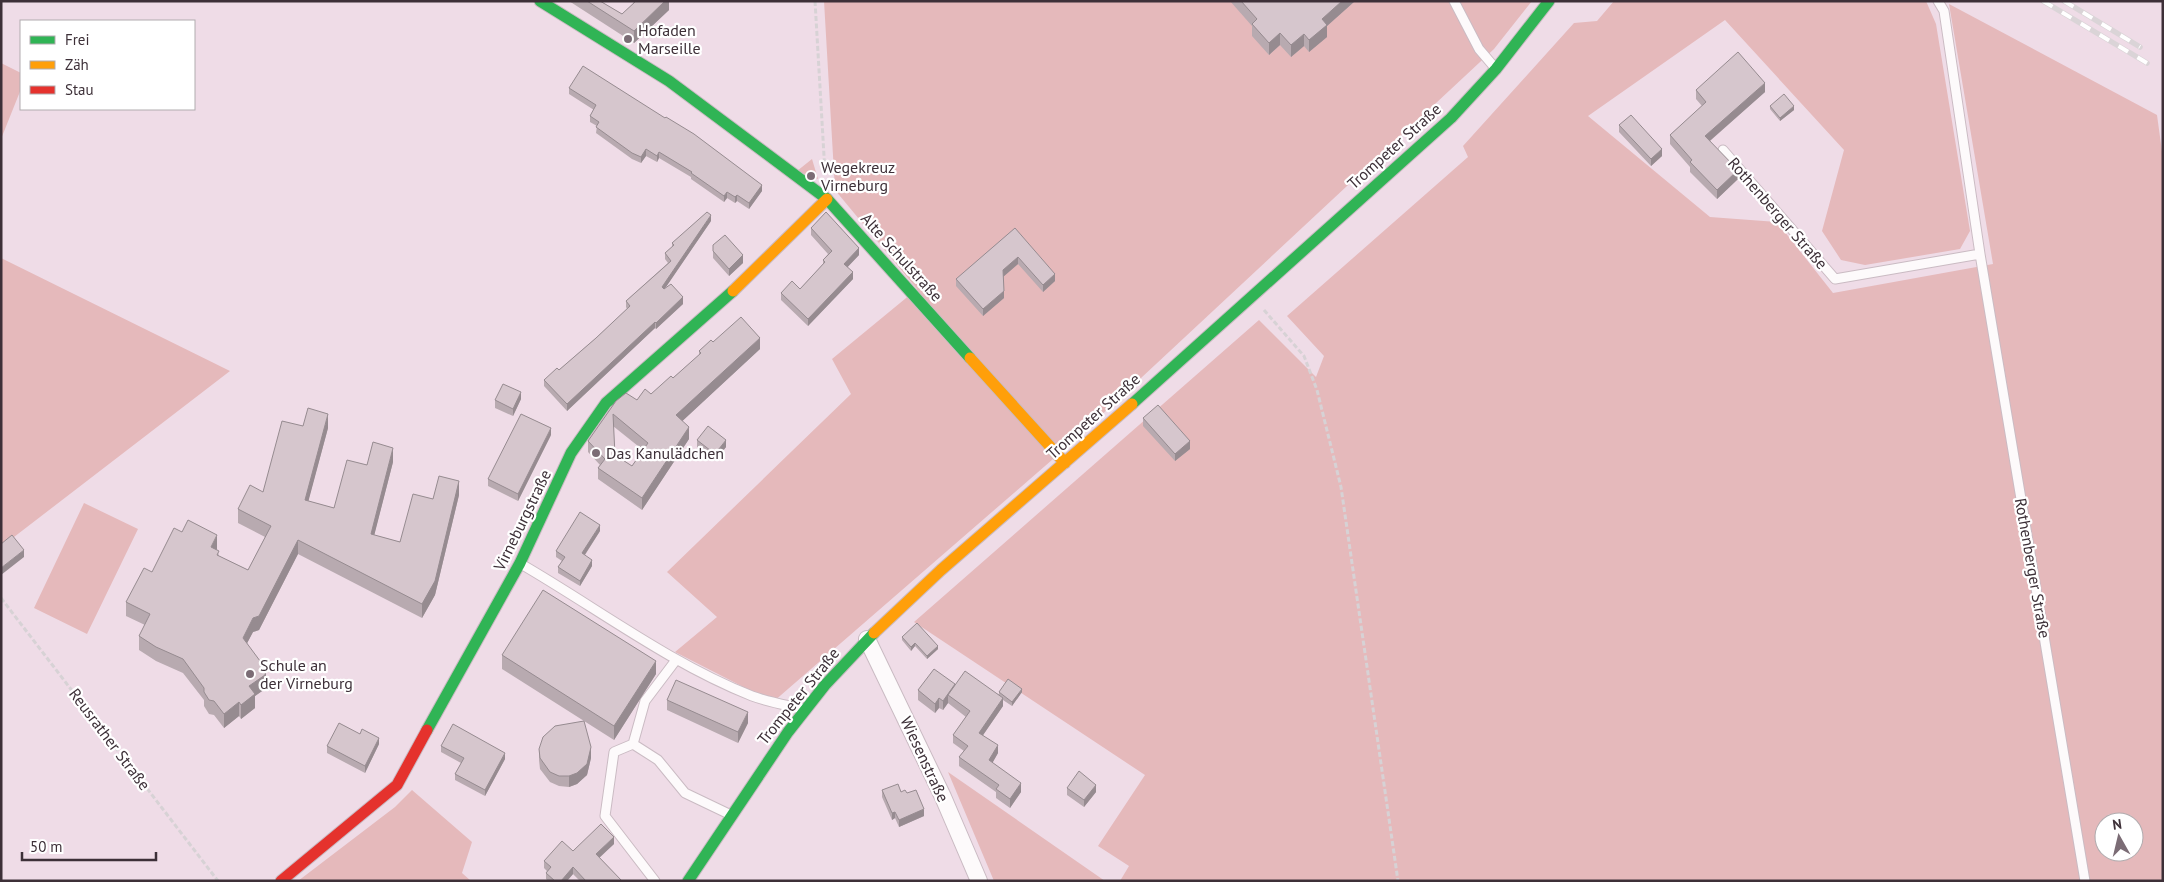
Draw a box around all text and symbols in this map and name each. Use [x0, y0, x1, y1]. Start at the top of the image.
legend [20, 20, 195, 110]
place label: Hofaden Marseille [638, 20, 701, 58]
text: Frei [65, 30, 90, 49]
marker: Hofaden Marseille [622, 33, 634, 45]
text: Zäh [65, 55, 89, 74]
text: Stau [65, 80, 94, 99]
street label: Trompeter Straße [1343, 99, 1445, 193]
street label: Rothenberger Straße [1724, 153, 1832, 273]
place label: Wegekreuz Virneburg [820, 157, 895, 195]
marker: Wegekreuz Virneburg [805, 170, 817, 182]
street label: Alte Schulstraße [857, 208, 947, 306]
street label: Trompeter Straße [1042, 369, 1144, 463]
place label: Das Kanulädchen [606, 443, 724, 463]
marker: Das Kanulädchen [590, 447, 602, 459]
street label: Virneburgstraße [488, 466, 555, 575]
street label: Rothenberger Straße [2011, 496, 2055, 640]
street label: Trompeter Straße [753, 643, 843, 749]
place label: Schule an der Virneburg [260, 655, 353, 693]
marker: Schule an der Virneburg [244, 668, 256, 680]
street label: Reusrather Straße [65, 684, 155, 794]
street label: Wiesenstraße [896, 713, 954, 805]
north arrow [2094, 812, 2144, 862]
text: N [2111, 815, 2123, 834]
scale bar [22, 830, 156, 862]
text: 50 m [30, 837, 63, 856]

